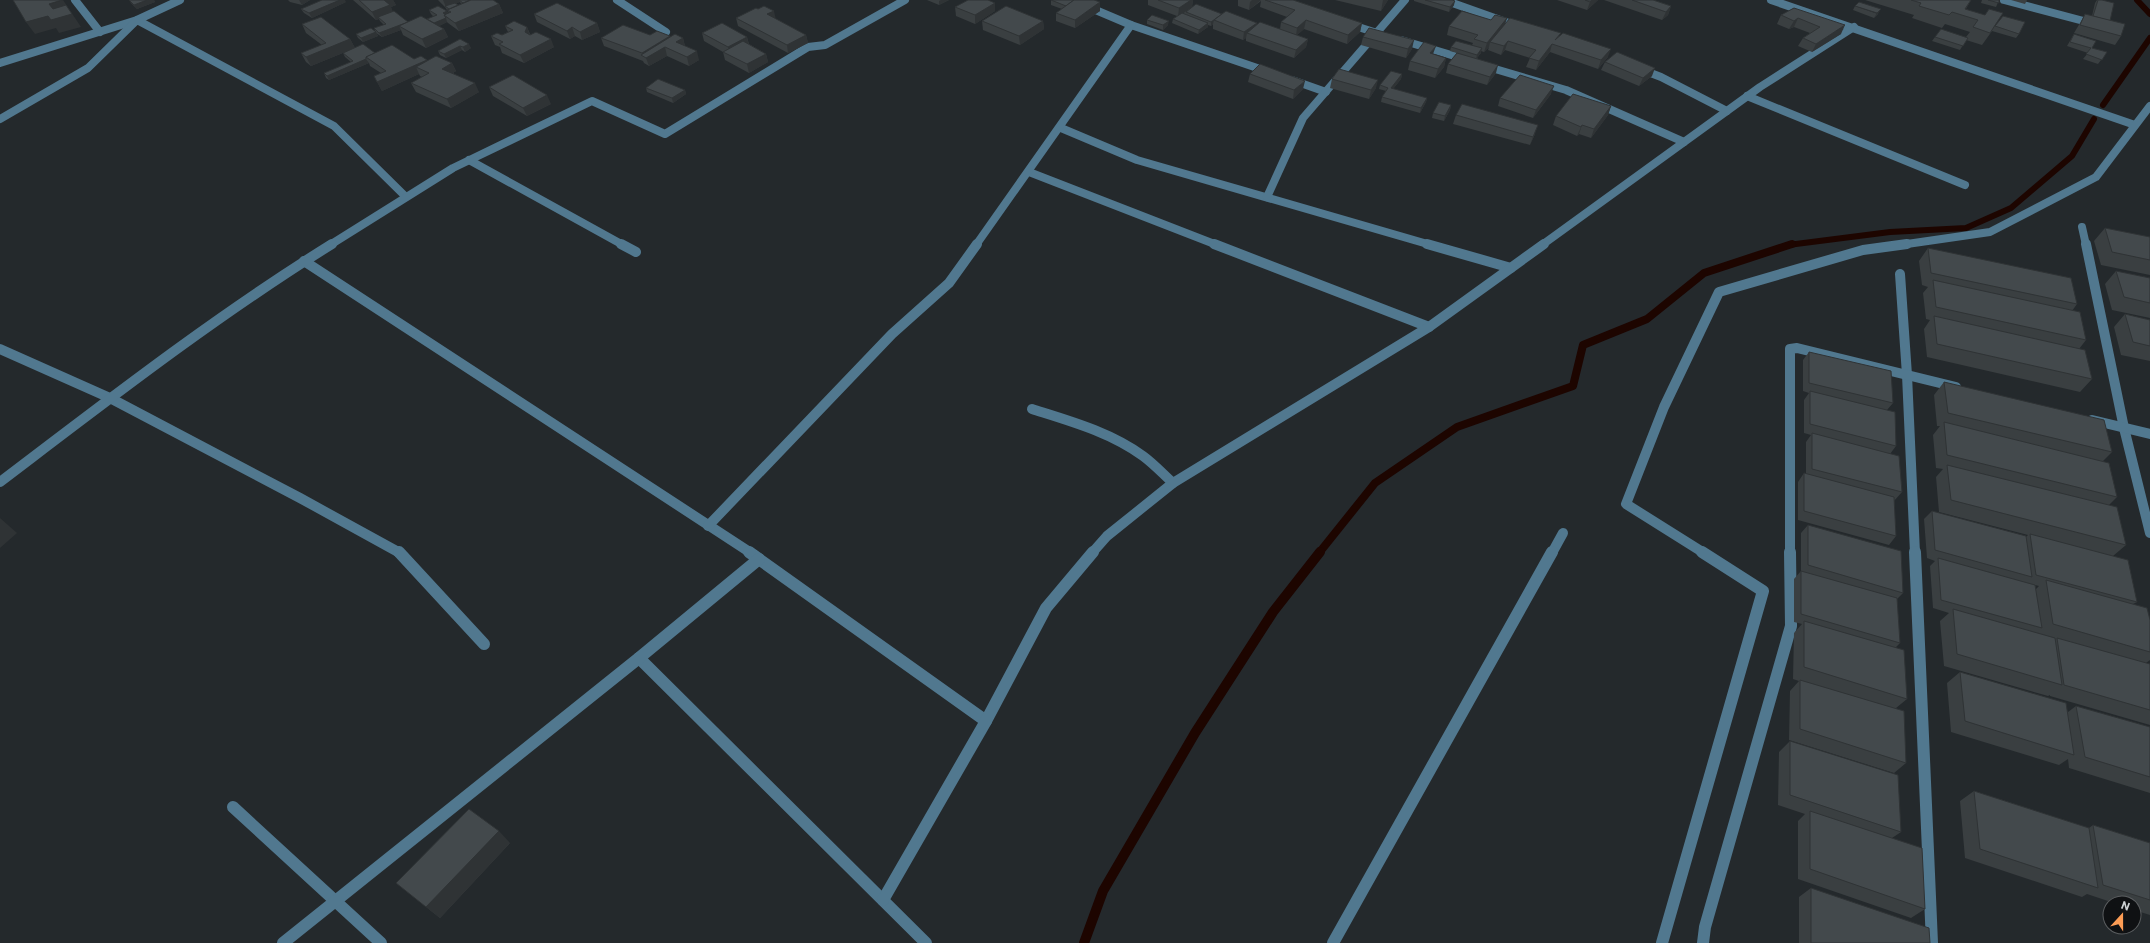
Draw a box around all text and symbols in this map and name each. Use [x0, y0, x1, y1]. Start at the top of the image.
north arrow [2102, 895, 2142, 935]
text: N [2120, 898, 2132, 913]

